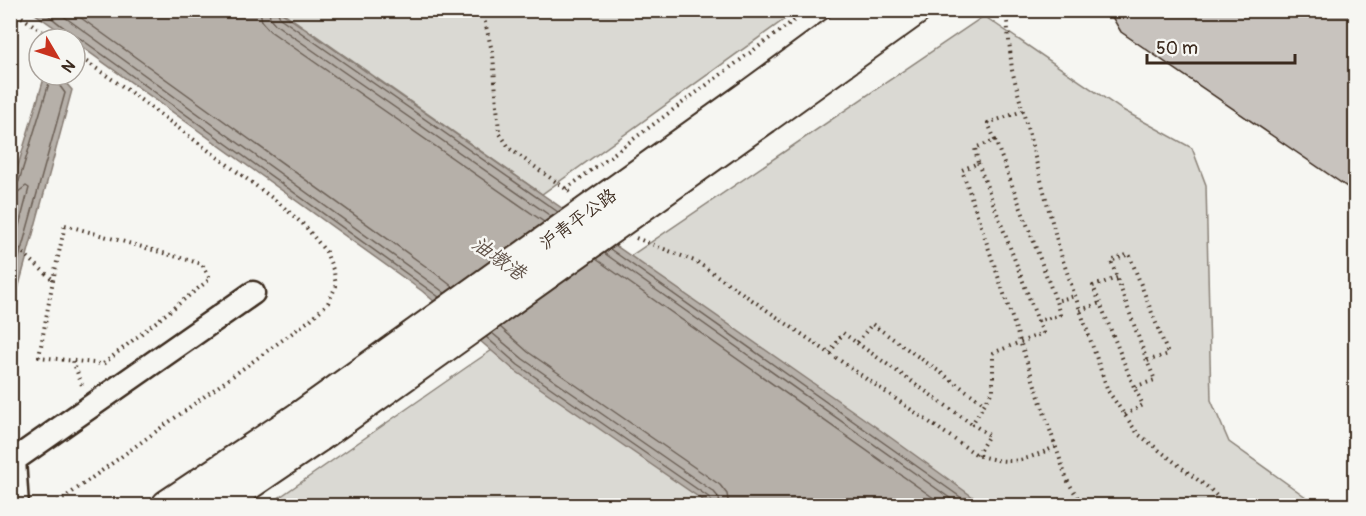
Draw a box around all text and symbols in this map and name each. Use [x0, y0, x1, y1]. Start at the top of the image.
north arrow [27, 27, 87, 87]
scale bar [1147, 27, 1296, 65]
text: 50 m [1156, 37, 1198, 60]
text: N [57, 55, 79, 76]
street label: 沪青平公路 [535, 184, 621, 255]
water label: 油墩港 [467, 231, 532, 287]

